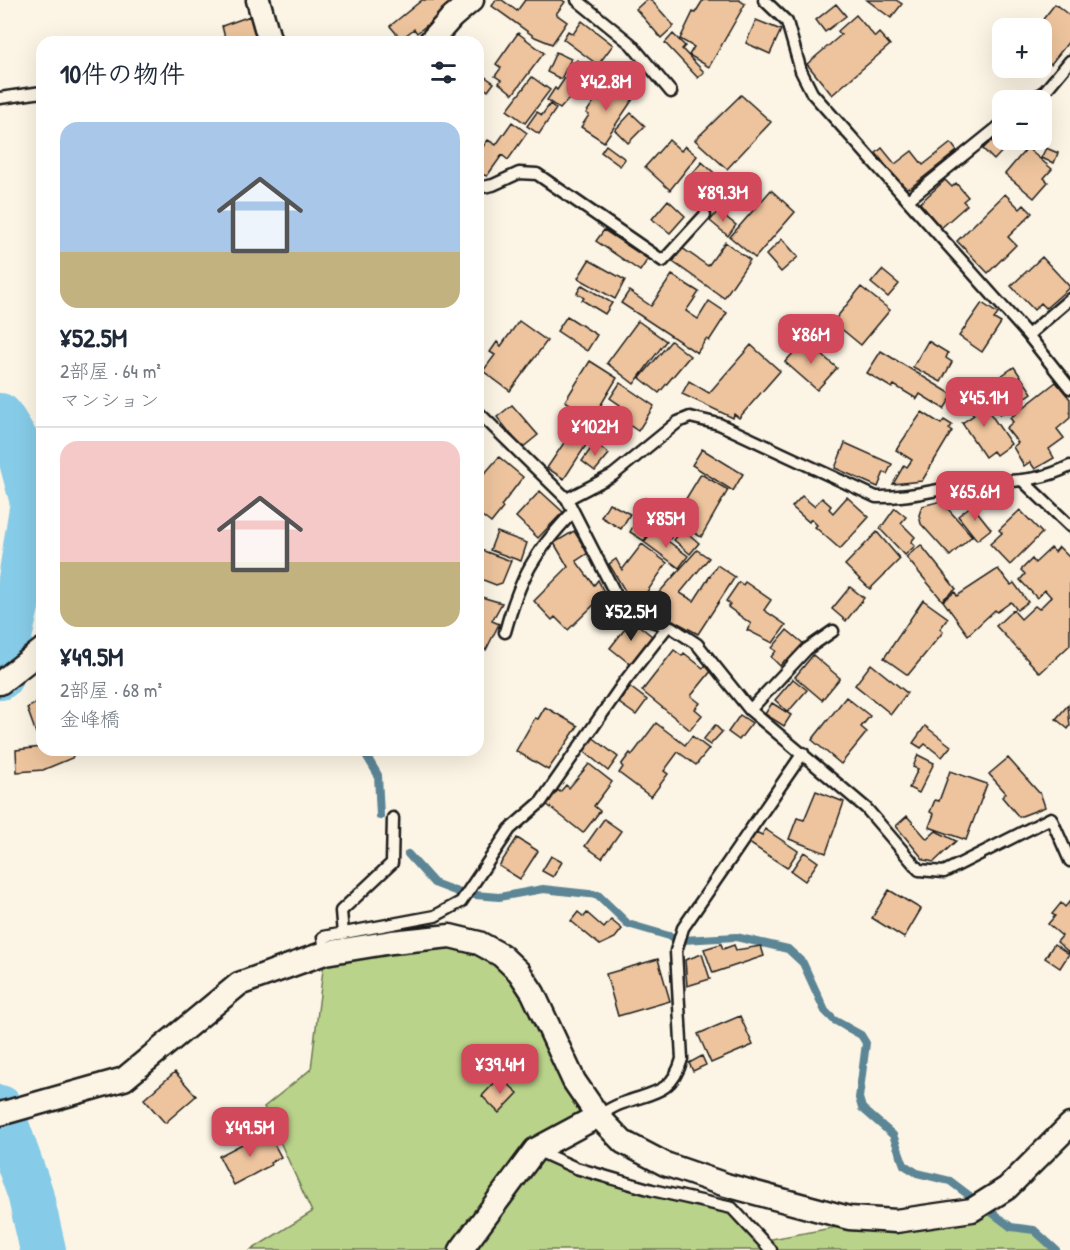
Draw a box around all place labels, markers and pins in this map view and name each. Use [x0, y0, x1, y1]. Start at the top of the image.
pin: ¥42.8M [557, 61, 655, 112]
pin: ¥89.3M [674, 172, 772, 223]
pin: ¥86M [775, 314, 847, 365]
pin: ¥45.1M [935, 377, 1033, 428]
pin: ¥102M [553, 406, 637, 457]
pin: ¥65.6M [926, 471, 1024, 522]
pin: ¥85M [630, 498, 702, 549]
pin: ¥52.5M [582, 591, 680, 642]
pin: ¥39.4M [451, 1044, 549, 1095]
pin: ¥49.5M [201, 1107, 299, 1158]

